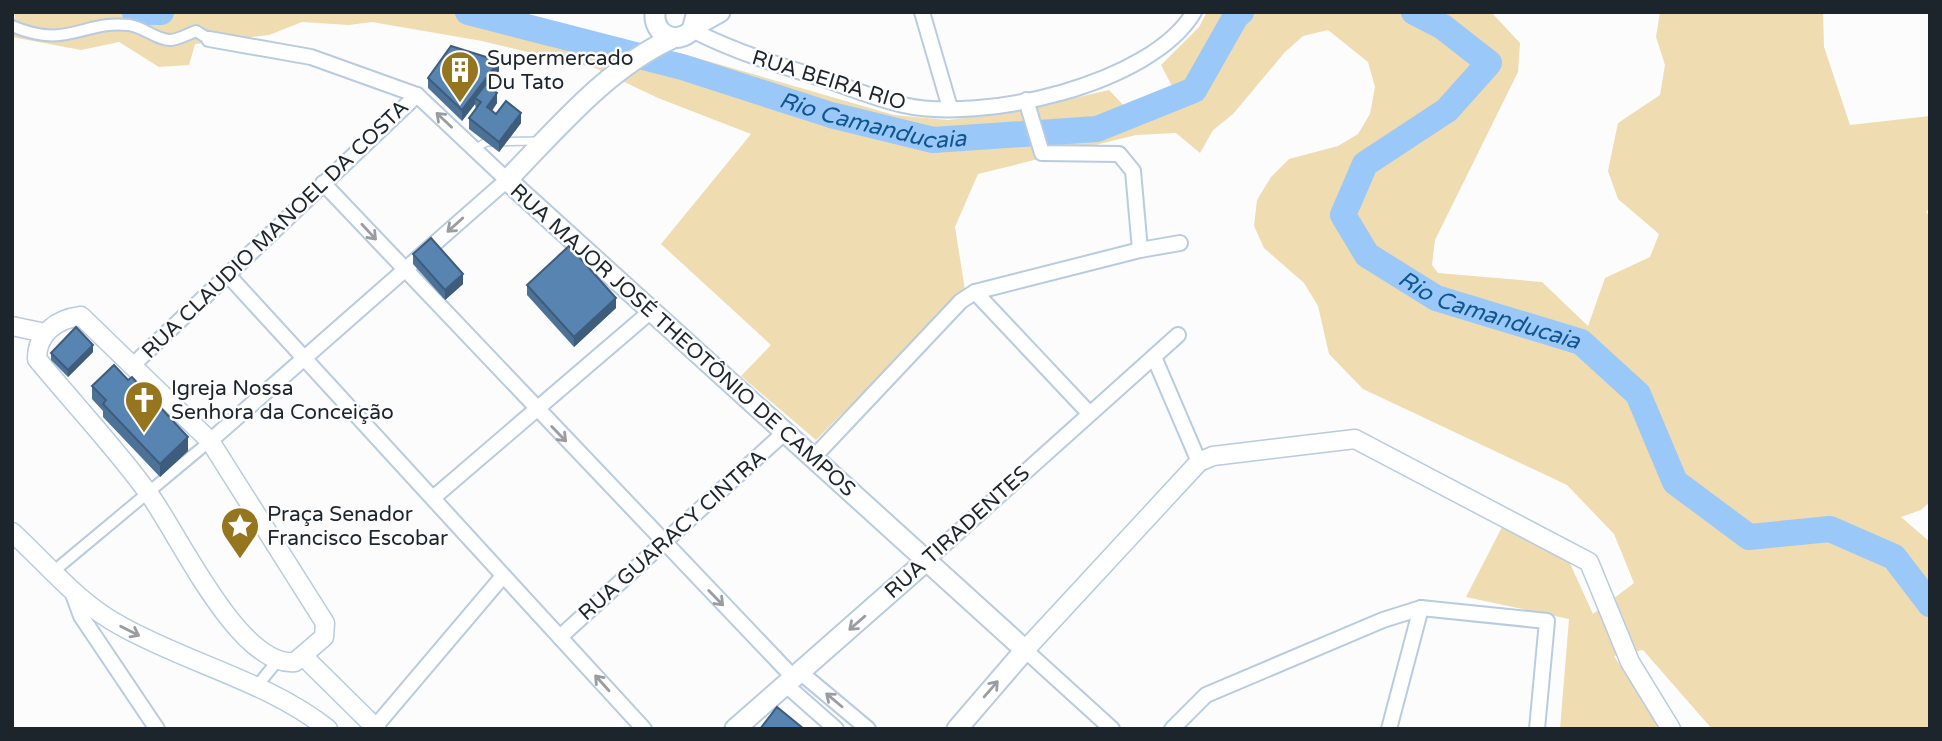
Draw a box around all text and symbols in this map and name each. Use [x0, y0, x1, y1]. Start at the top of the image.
street label: RUA BEIRA RIO [749, 45, 909, 116]
place label: Supermercado Du Tato [487, 46, 634, 95]
building icon: Supermercado Du Tato [439, 49, 481, 104]
water label: Rio Camanducaia [776, 86, 968, 156]
street label: RUA CLAUDIO MANOEL DA COSTA [137, 95, 414, 364]
one-way arrow [436, 112, 453, 129]
street label: RUA MAJOR JOSÉ THEOTÔNIO DE CAMPOS [505, 179, 860, 502]
one-way arrow [447, 217, 465, 233]
one-way arrow [361, 224, 378, 241]
water label: Rio Camanducaia [1393, 265, 1584, 356]
place label: Igreja Nossa Senhora da Conceição [171, 376, 394, 425]
church icon: Igreja Nossa Senhora da Conceição [123, 379, 165, 434]
one-way arrow [550, 425, 567, 442]
street label: RUA GUARACY CINTRA [574, 445, 771, 626]
street label: RUA TIRADENTES [880, 461, 1035, 604]
place label: Praça Senador Francisco Escobar [267, 502, 448, 551]
place icon: Praça Senador Francisco Escobar [219, 505, 261, 560]
one-way arrow [708, 589, 725, 606]
one-way arrow [848, 614, 866, 630]
one-way arrow [119, 624, 140, 638]
one-way arrow [593, 675, 610, 692]
one-way arrow [983, 681, 999, 699]
one-way arrow [825, 693, 843, 708]

